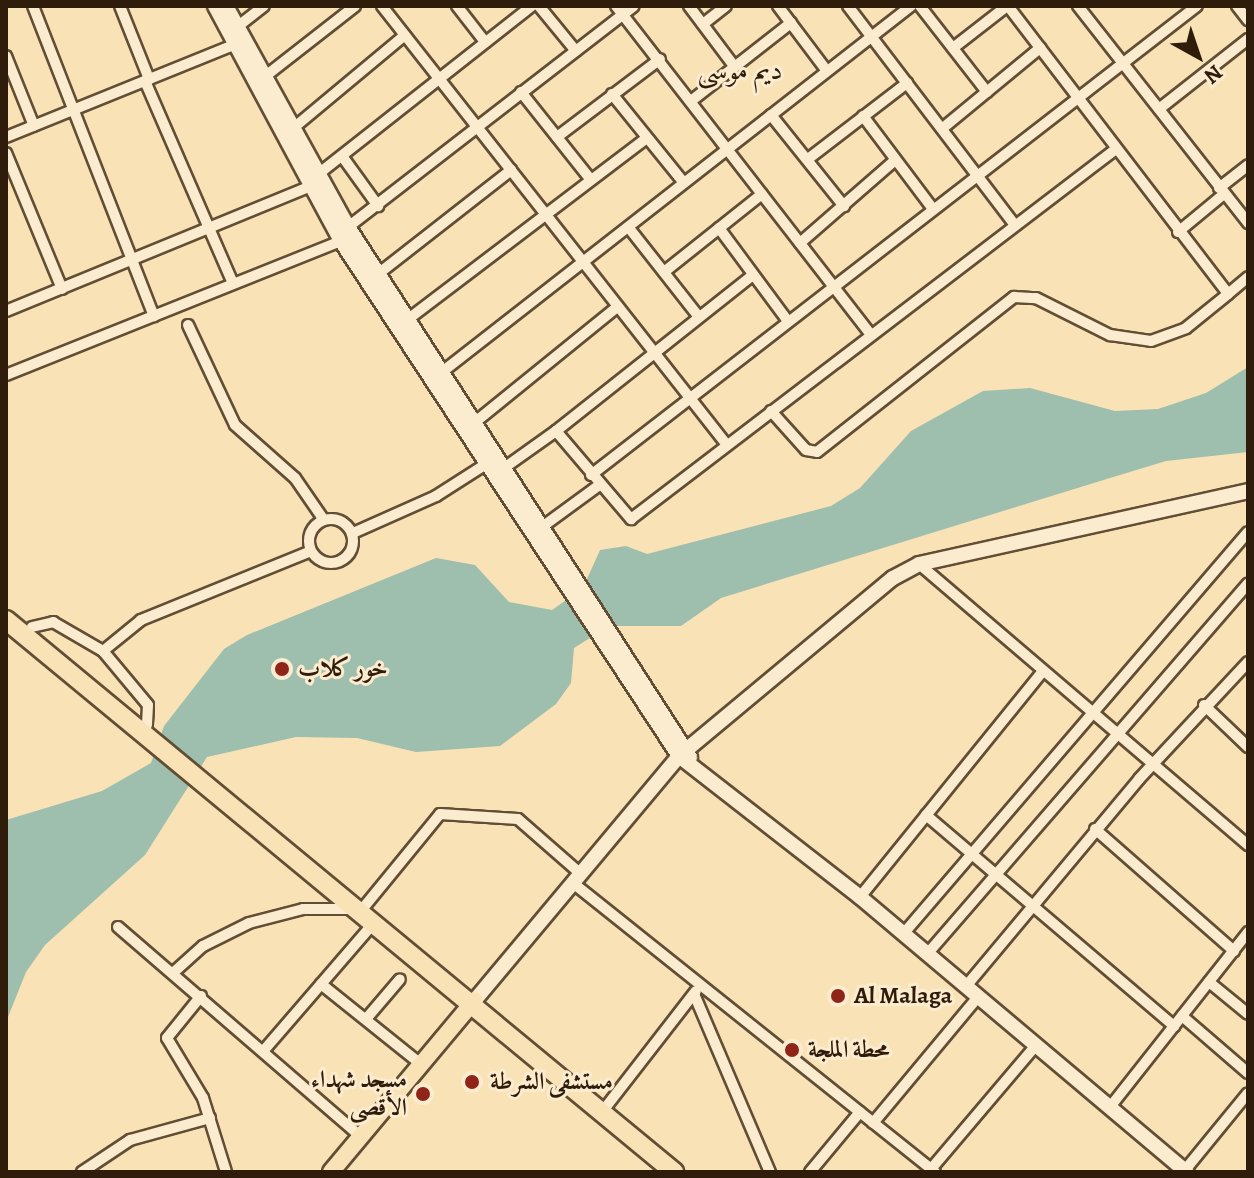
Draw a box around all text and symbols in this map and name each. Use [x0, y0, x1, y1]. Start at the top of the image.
north arrow [1158, 16, 1238, 96]
district label: ديم موسى [697, 53, 783, 87]
text: N [1198, 58, 1229, 91]
place label: خور كلاب [298, 655, 388, 683]
marker: خور كلاب [273, 660, 291, 678]
place label: Al Malaga [854, 982, 952, 1010]
marker: Al Malaga [829, 987, 847, 1005]
place label: محطة الملجة [808, 1036, 889, 1064]
marker: محطة الملجة [783, 1041, 801, 1059]
place label: مسجد شهداء الأقصى [311, 1066, 407, 1122]
place label: مستشفى الشرطة [490, 1068, 613, 1096]
marker: مستشفى الشرطة [461, 1071, 483, 1093]
marker: مسجد شهداء الأقصى [414, 1085, 432, 1103]

